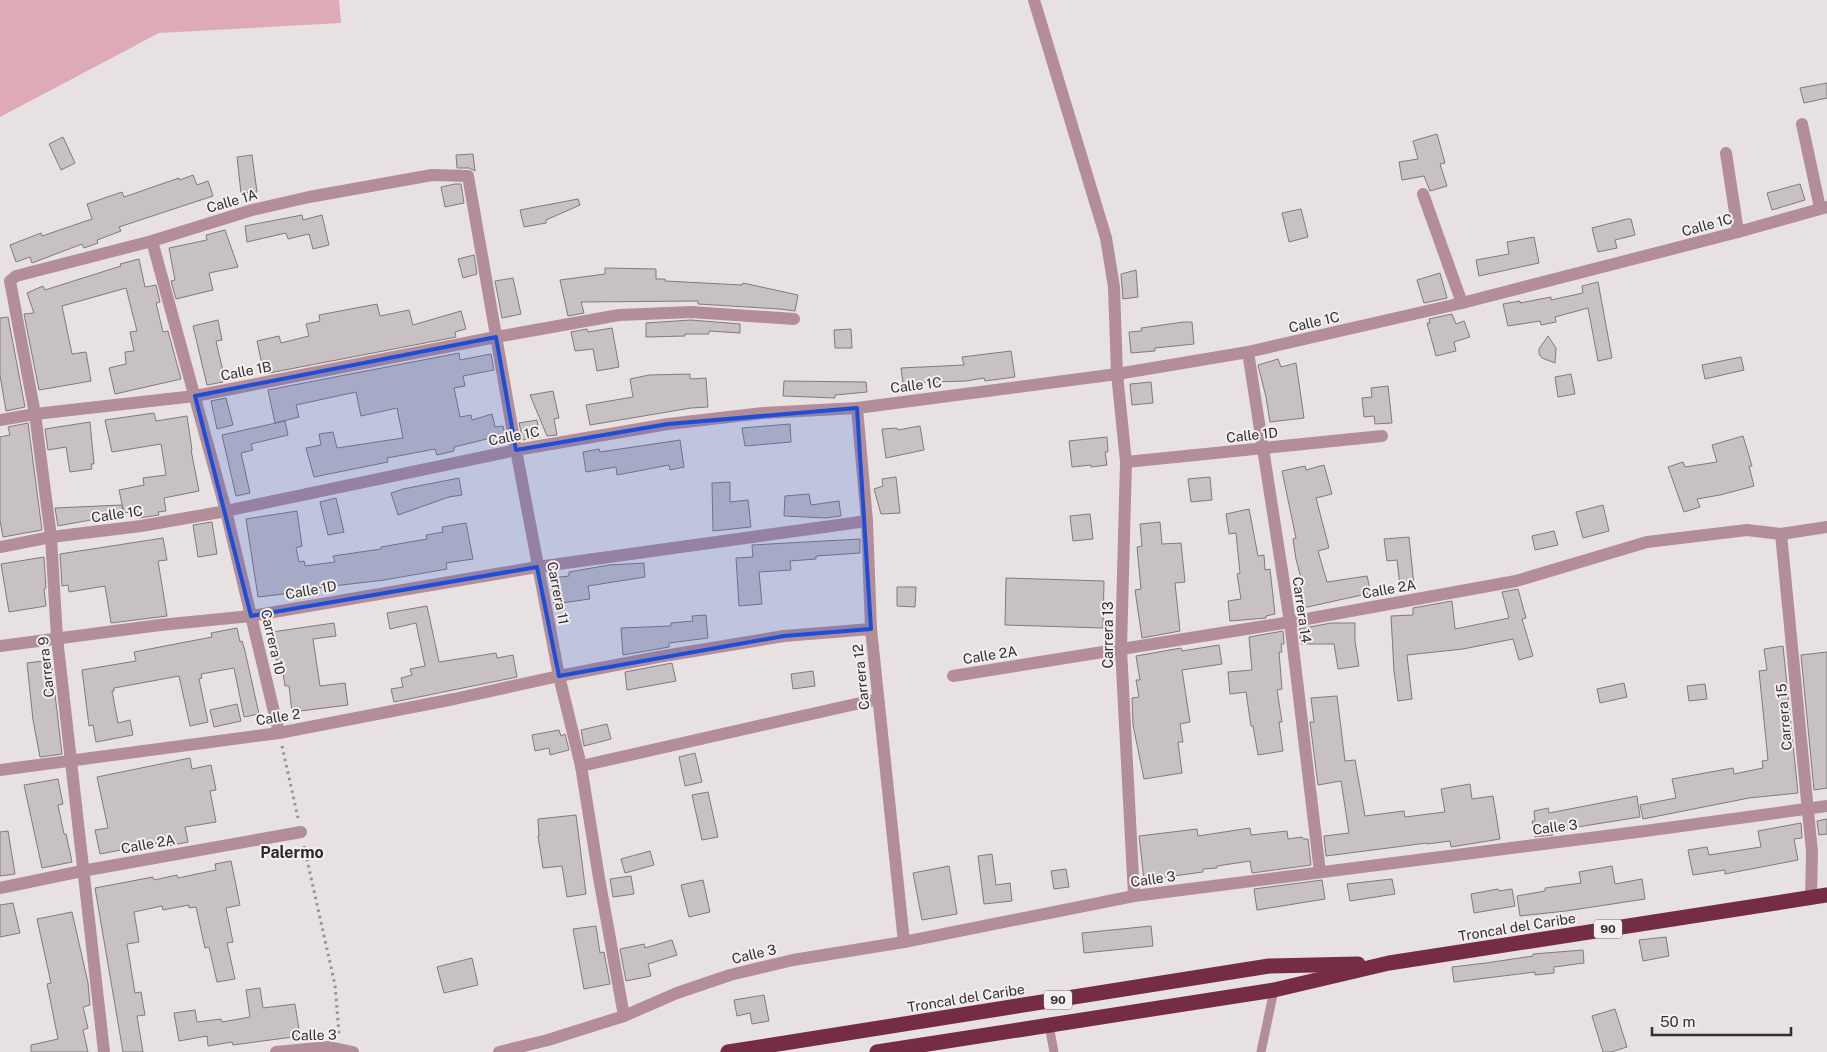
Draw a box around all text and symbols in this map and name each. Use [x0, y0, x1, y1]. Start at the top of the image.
street label: Calle 1A [205, 186, 259, 216]
street label: Calle 1C [1680, 211, 1734, 239]
street label: Calle 1C [1287, 308, 1341, 336]
street label: Calle 1B [219, 358, 273, 384]
street label: Calle 1C [889, 374, 943, 396]
street label: Calle 1C [487, 423, 541, 449]
street label: Calle 1D [1225, 424, 1279, 446]
street label: Calle 1C [90, 502, 144, 526]
street label: Carrera 11 [544, 560, 572, 626]
street label: Carrera 14 [1289, 576, 1315, 644]
street label: Calle 2A [1361, 576, 1417, 602]
street label: Calle 1D [284, 578, 338, 602]
street label: Carrera 13 [1100, 601, 1116, 668]
street label: Carrera 10 [258, 608, 288, 676]
street label: Carrera 9 [35, 636, 57, 698]
street label: Carrera 12 [850, 643, 872, 711]
street label: Calle 2A [962, 643, 1018, 667]
street label: Carrera 15 [1773, 683, 1795, 751]
street label: Calle 2 [255, 706, 301, 728]
street label: Calle 3 [1532, 816, 1579, 838]
street label: Calle 2A [120, 831, 176, 857]
district label: Palermo [260, 843, 324, 862]
street label: Calle 3 [1129, 868, 1177, 890]
street label: Troncal del Caribe [1457, 910, 1577, 944]
road number: 90 [1594, 920, 1622, 939]
street label: Calle 3 [730, 941, 778, 967]
street label: Troncal del Caribe [906, 981, 1026, 1015]
road number: 90 [1044, 990, 1072, 1010]
scale bar [1652, 1004, 1791, 1036]
text: 50 m [1660, 1013, 1695, 1030]
street label: Calle 3 [291, 1027, 337, 1043]

